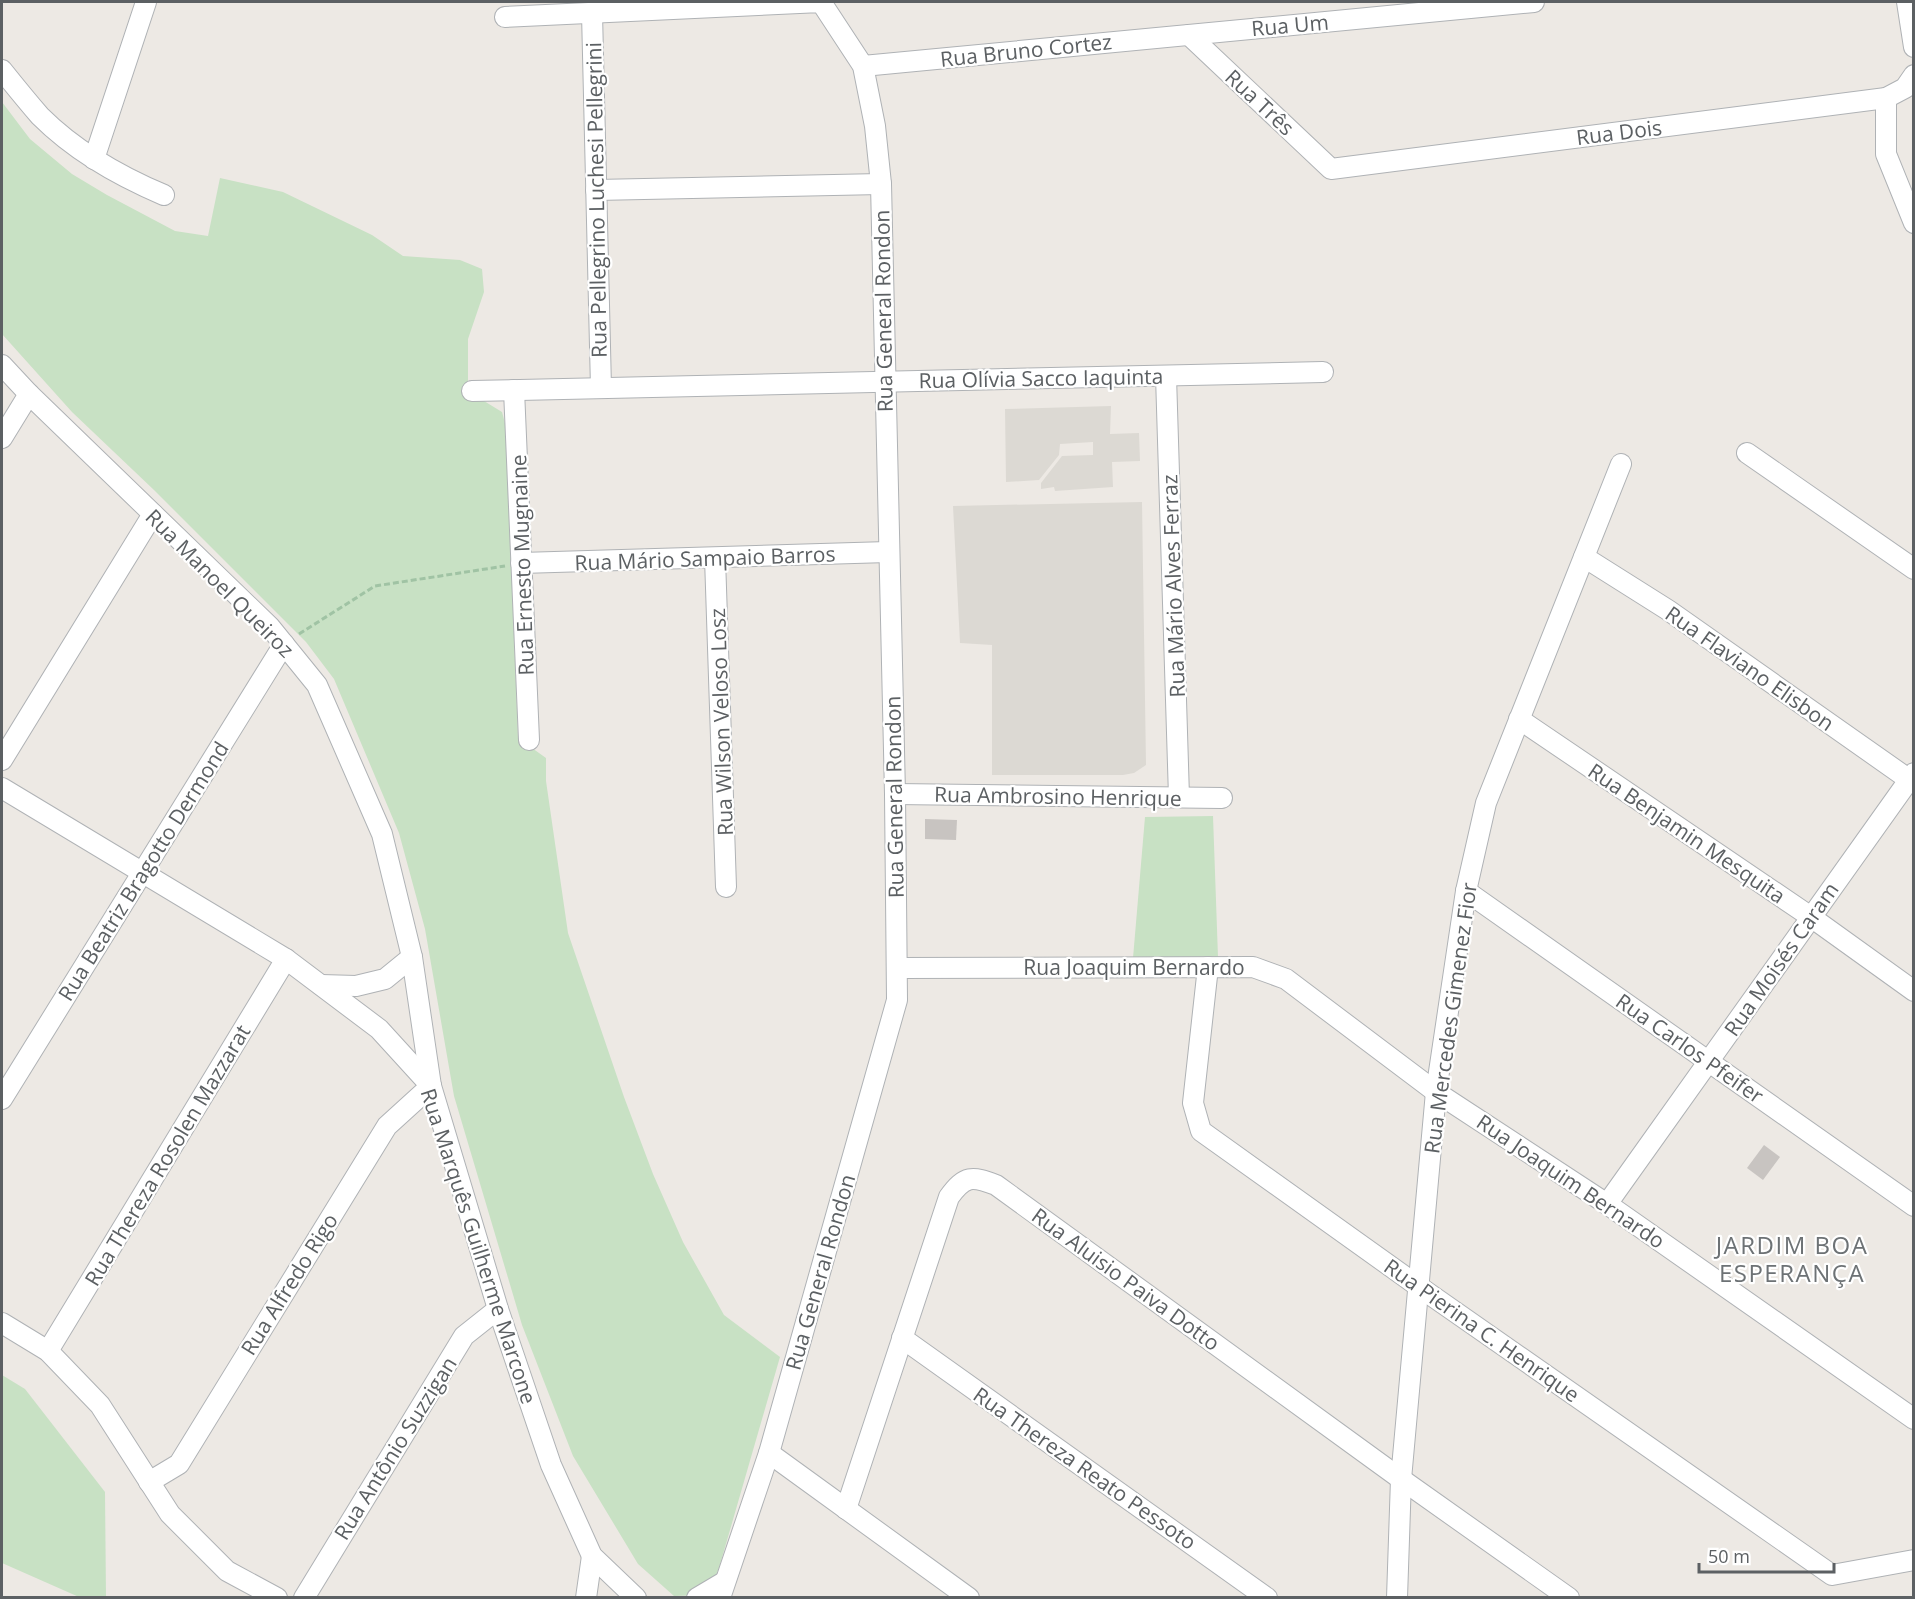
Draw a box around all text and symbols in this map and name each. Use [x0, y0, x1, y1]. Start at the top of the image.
street label: Rua Um [1250, 8, 1330, 42]
street label: Rua Bruno Cortez [939, 27, 1113, 73]
street label: Rua Pellegrino Luchesi Pellegrini [579, 42, 613, 358]
street label: Rua Três [1219, 63, 1301, 141]
street label: Rua Dois [1575, 113, 1663, 151]
street label: Rua General Rondon [867, 209, 899, 413]
street label: Rua Olívia Sacco Iaquinta [918, 362, 1164, 394]
street label: Rua Ernesto Mugnaine [504, 454, 540, 676]
street label: Rua Mário Alves Ferraz [1155, 474, 1191, 698]
street label: Rua Manoel Queiroz [140, 503, 300, 663]
street label: Rua Mário Sampaio Barros [574, 539, 836, 577]
street label: Rua Flaviano Elisbon [1660, 599, 1840, 737]
street label: Rua Wilson Veloso Losz [703, 608, 739, 836]
street label: Rua General Rondon [878, 695, 910, 899]
street label: Rua Beatriz Bragotto Dermond [51, 736, 235, 1006]
street label: Rua Benjamin Mesquita [1583, 756, 1791, 910]
street label: Rua Ambrosino Henrique [934, 780, 1182, 812]
street label: Rua Moisés Caram [1717, 877, 1845, 1041]
street label: Rua Mercedes Gimenez Fior [1417, 880, 1483, 1155]
street label: Rua Joaquim Bernardo [1023, 953, 1245, 981]
street label: Rua Carlos Pfeifer [1611, 987, 1770, 1110]
street label: Rua Thereza Rosolen Mazzarat [78, 1019, 256, 1291]
street label: Rua Marquês Guilherme Marcone [415, 1085, 543, 1407]
street label: Rua Joaquim Bernardo [1471, 1107, 1671, 1255]
street label: Rua General Rondon [779, 1171, 861, 1373]
street label: Rua Aluisio Paiva Dotto [1026, 1201, 1226, 1357]
street label: Rua Alfredo Rigo [234, 1208, 344, 1360]
district label: JARDIM BOA ESPERANÇA [1714, 1228, 1868, 1289]
street label: Rua Pierina C. Henrique [1379, 1252, 1585, 1408]
street label: Rua Antônio Suzzigan [327, 1351, 463, 1545]
street label: Rua Thereza Reato Pessoto [968, 1380, 1202, 1556]
scale bar [1699, 1536, 1834, 1574]
text: 50 m [1708, 1544, 1750, 1568]

